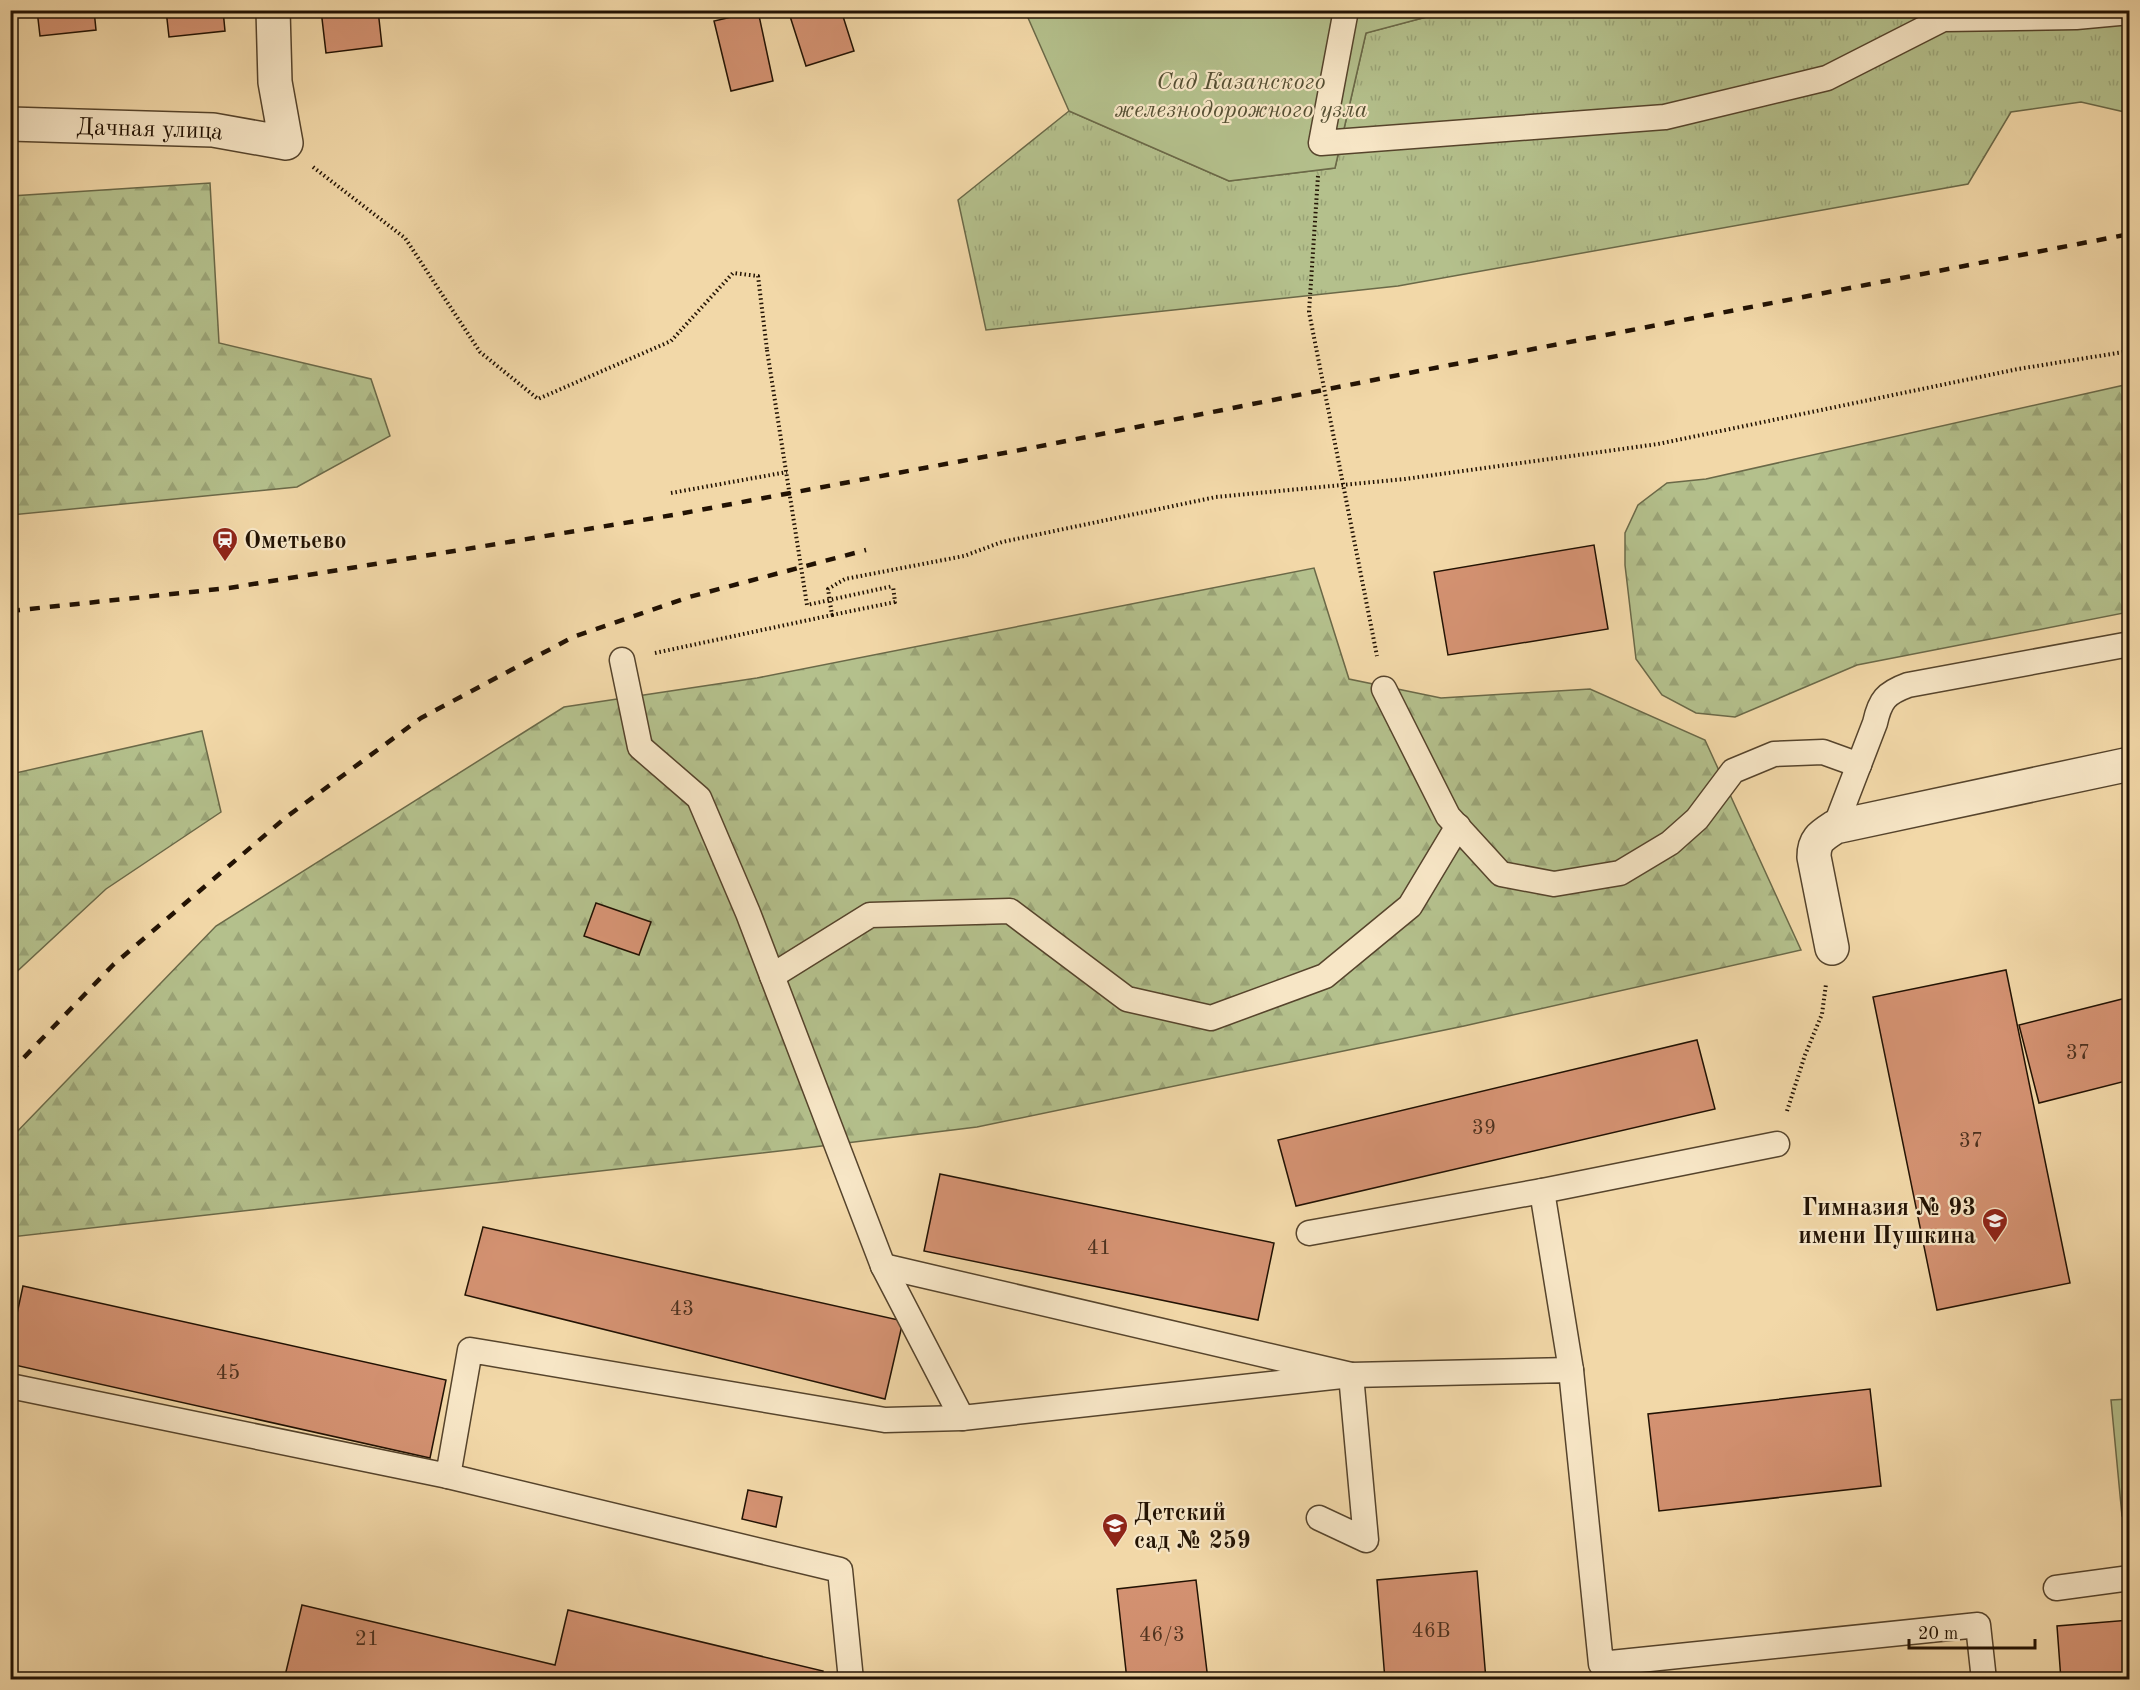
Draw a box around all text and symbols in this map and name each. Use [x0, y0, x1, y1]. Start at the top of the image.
park label: Сад Казанского железнодорожного узла [1114, 71, 1368, 123]
street label: Дачная улица [76, 116, 225, 146]
station icon: Ометьево [210, 525, 240, 563]
place label: Ометьево [244, 530, 347, 554]
house number: 37 [2066, 1043, 2090, 1064]
house number: 39 [1472, 1118, 1496, 1139]
house number: 37 [1959, 1131, 1983, 1152]
place label: Гимназия № 93 имени Пушкина [1798, 1197, 1976, 1249]
school or university icon: Гимназия № 93 имени Пушкина [1980, 1206, 2010, 1244]
house number: 41 [1087, 1238, 1111, 1259]
house number: 43 [670, 1299, 694, 1320]
house number: 45 [216, 1363, 240, 1384]
place label: Детский сад № 259 [1134, 1502, 1251, 1554]
school or university icon: Детский сад № 259 [1100, 1511, 1130, 1549]
scale bar [1909, 1612, 2035, 1650]
house number: 46В [1412, 1621, 1450, 1642]
house number: 46/3 [1139, 1625, 1185, 1646]
text: 20 m [1918, 1625, 1958, 1643]
house number: 21 [355, 1629, 379, 1650]

